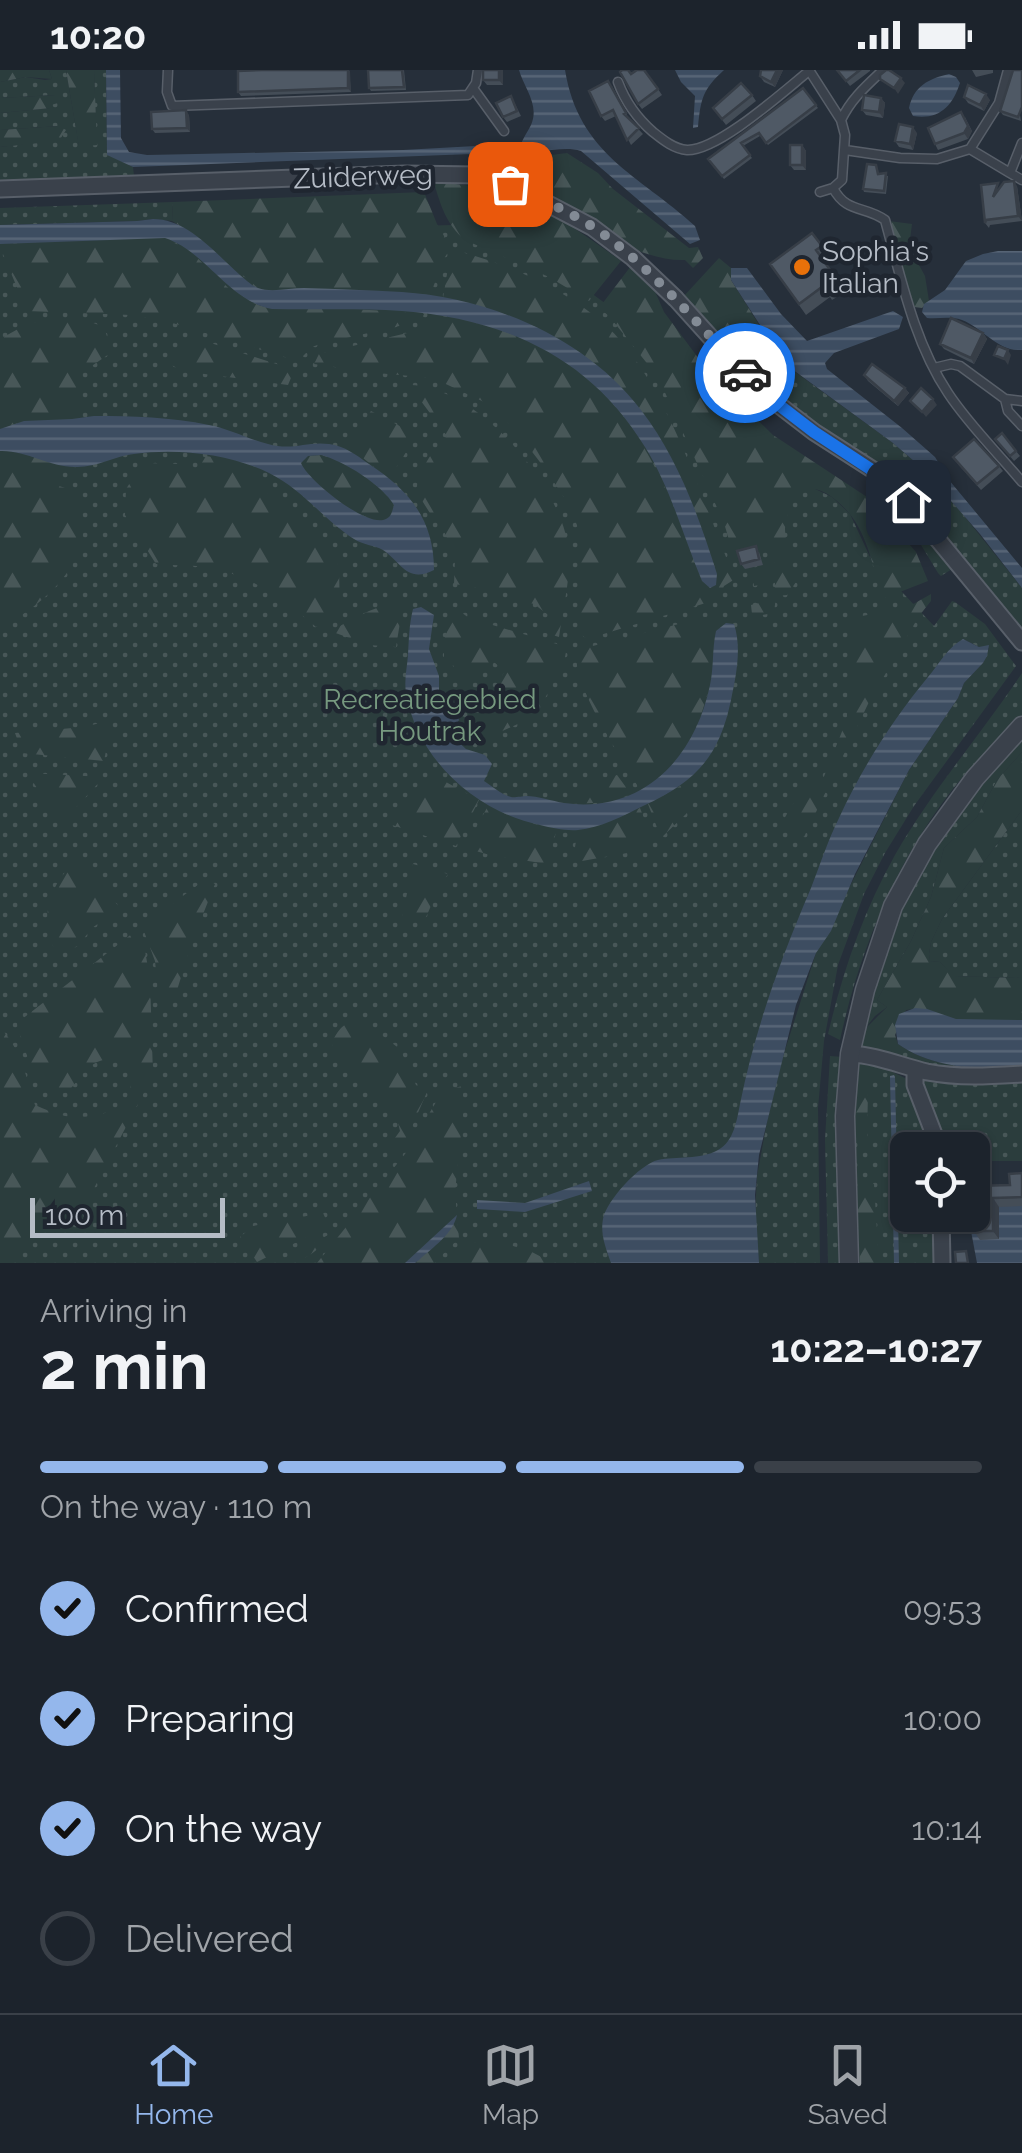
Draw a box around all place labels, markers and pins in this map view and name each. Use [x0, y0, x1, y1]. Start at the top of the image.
pin [468, 142, 553, 227]
place label: Sophia's Italian [822, 235, 929, 300]
marker: Sophia's Italian [791, 256, 813, 278]
pin [866, 460, 951, 545]

